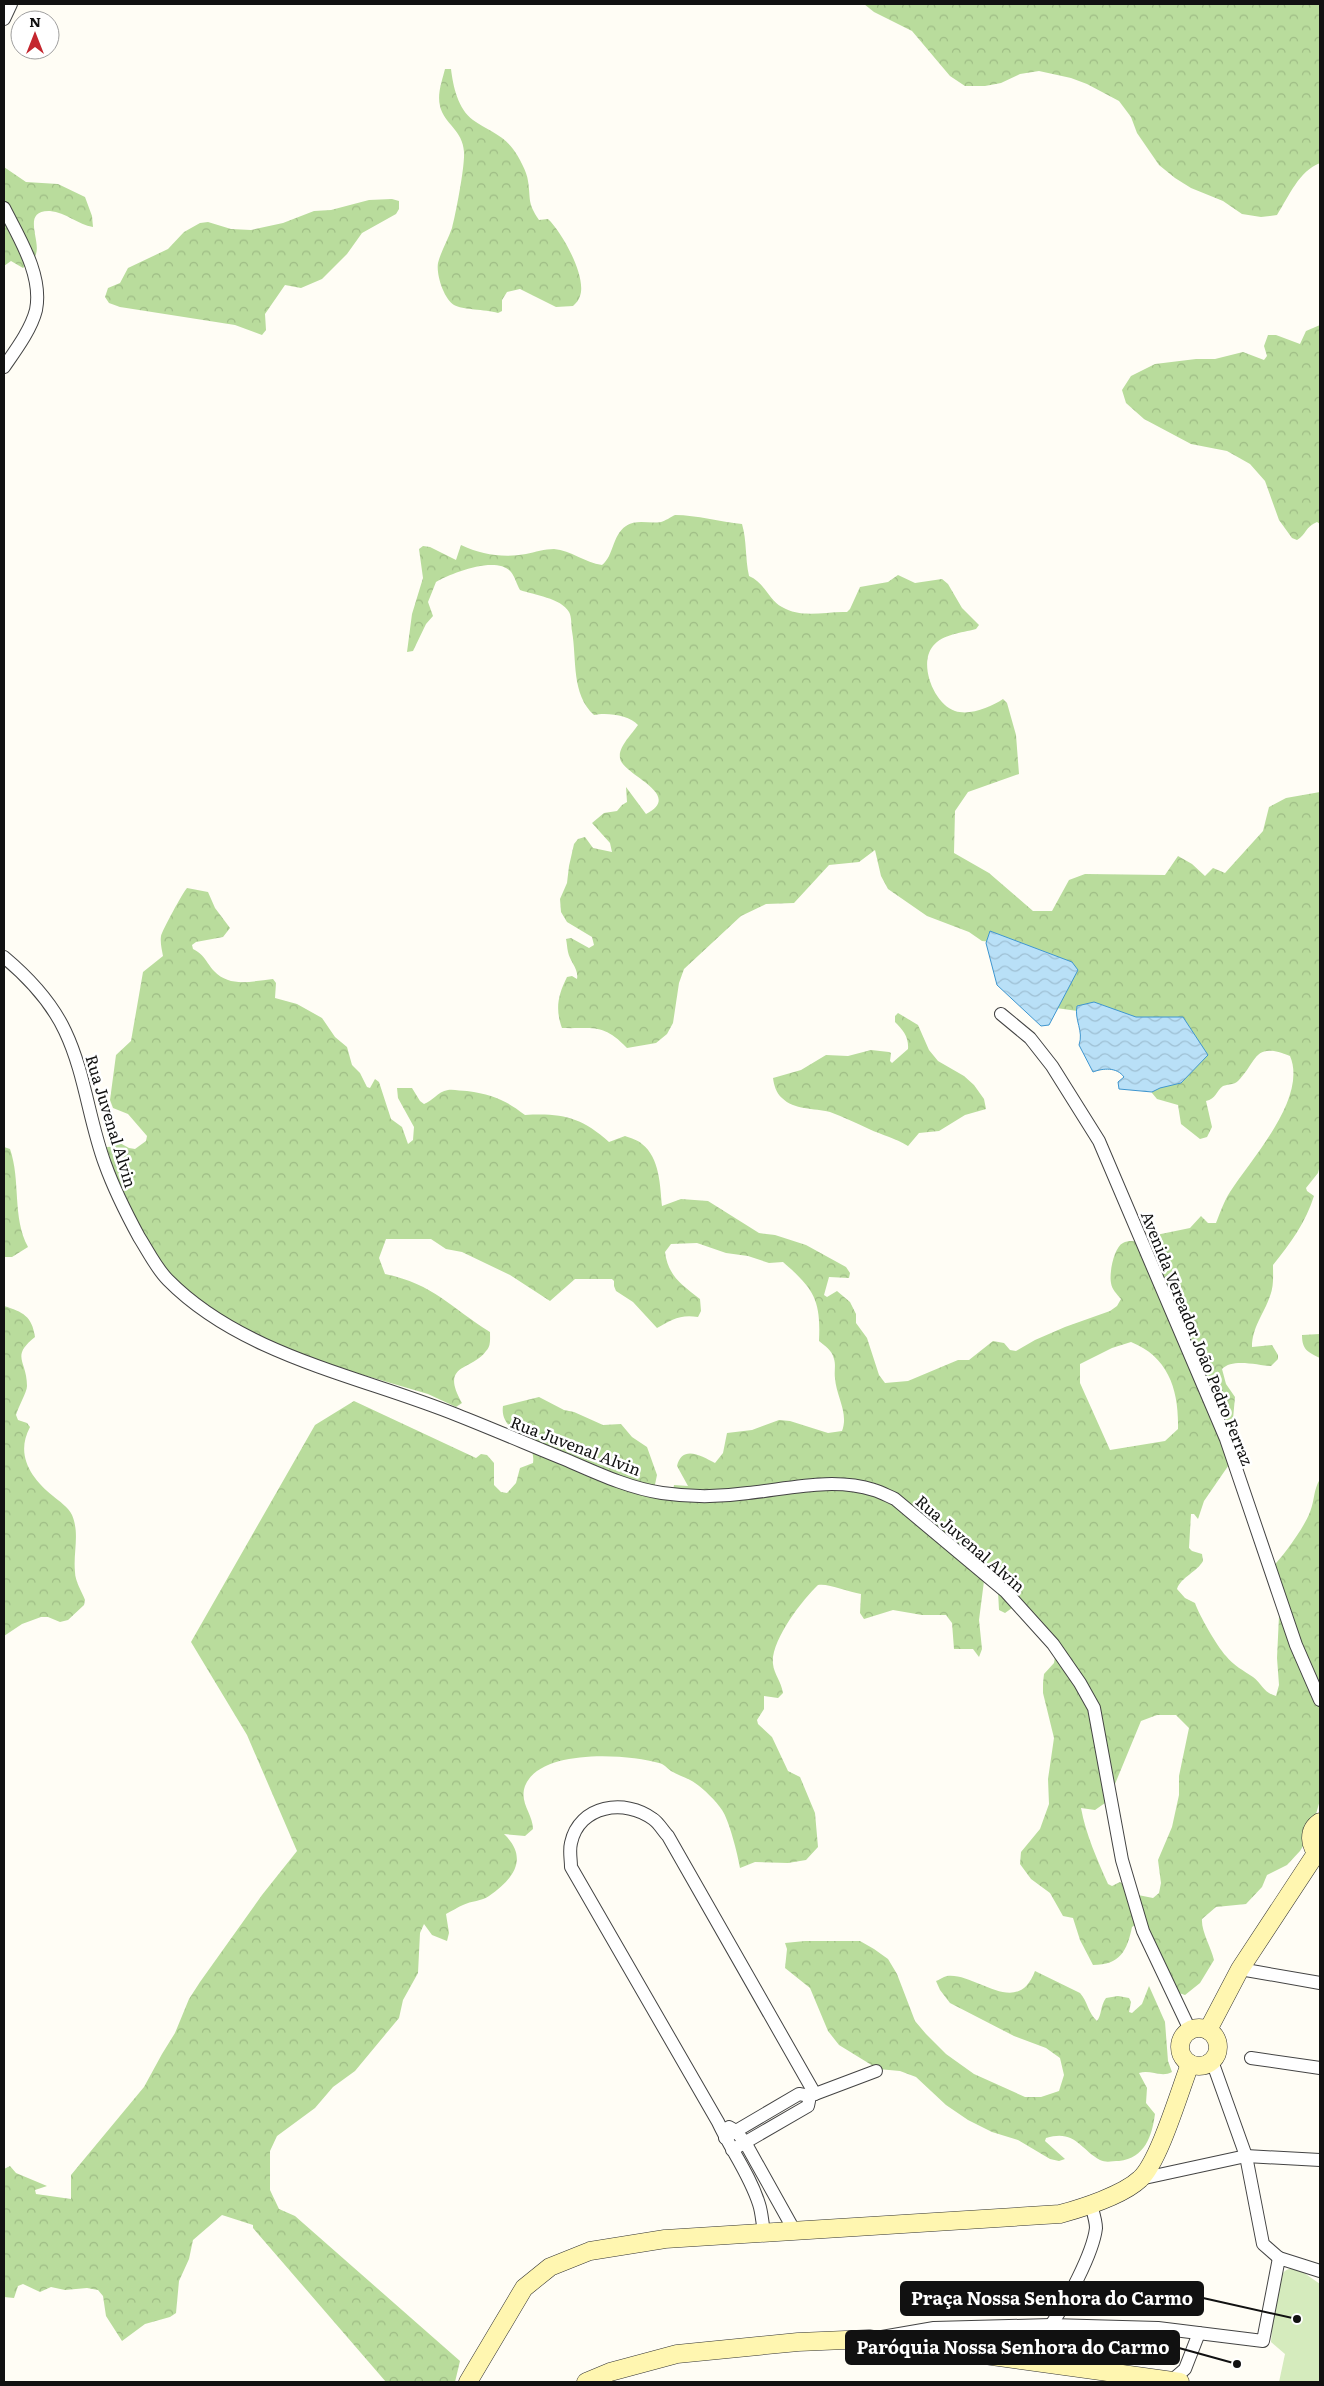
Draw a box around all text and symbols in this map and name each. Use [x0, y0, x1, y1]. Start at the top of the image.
north arrow [10, 10, 60, 60]
text: N [29, 11, 41, 31]
street label: Rua Juvenal Alvin [80, 1052, 144, 1191]
street label: Avenida Vereador João Pedro Ferraz [1136, 1207, 1260, 1469]
street label: Rua Juvenal Alvin [507, 1409, 645, 1481]
street label: Rua Juvenal Alvin [911, 1489, 1031, 1598]
callout: Praça Nossa Senhora do Carmo [901, 2282, 1203, 2315]
text: Praça Nossa Senhora do Carmo [911, 2284, 1193, 2311]
callout: Paróquia Nossa Senhora do Carmo [846, 2331, 1179, 2364]
text: Paróquia Nossa Senhora do Carmo [856, 2333, 1170, 2360]

